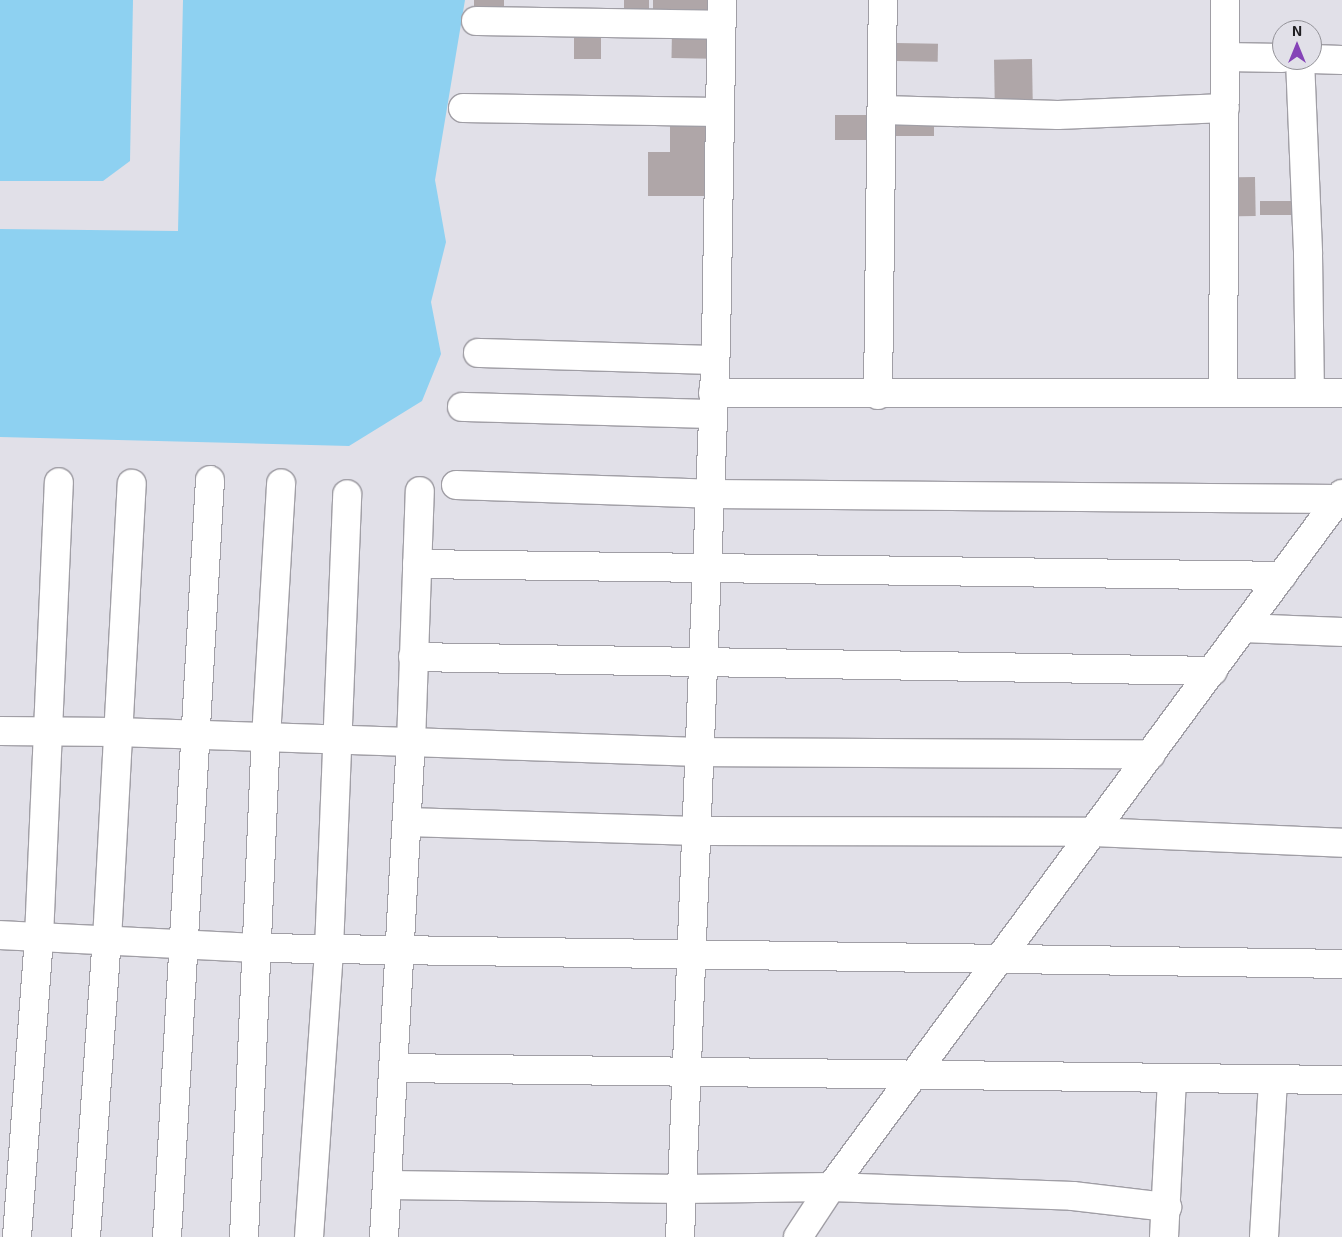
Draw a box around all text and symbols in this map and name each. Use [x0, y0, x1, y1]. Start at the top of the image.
north arrow [1272, 20, 1322, 70]
text: N [1292, 22, 1302, 39]

